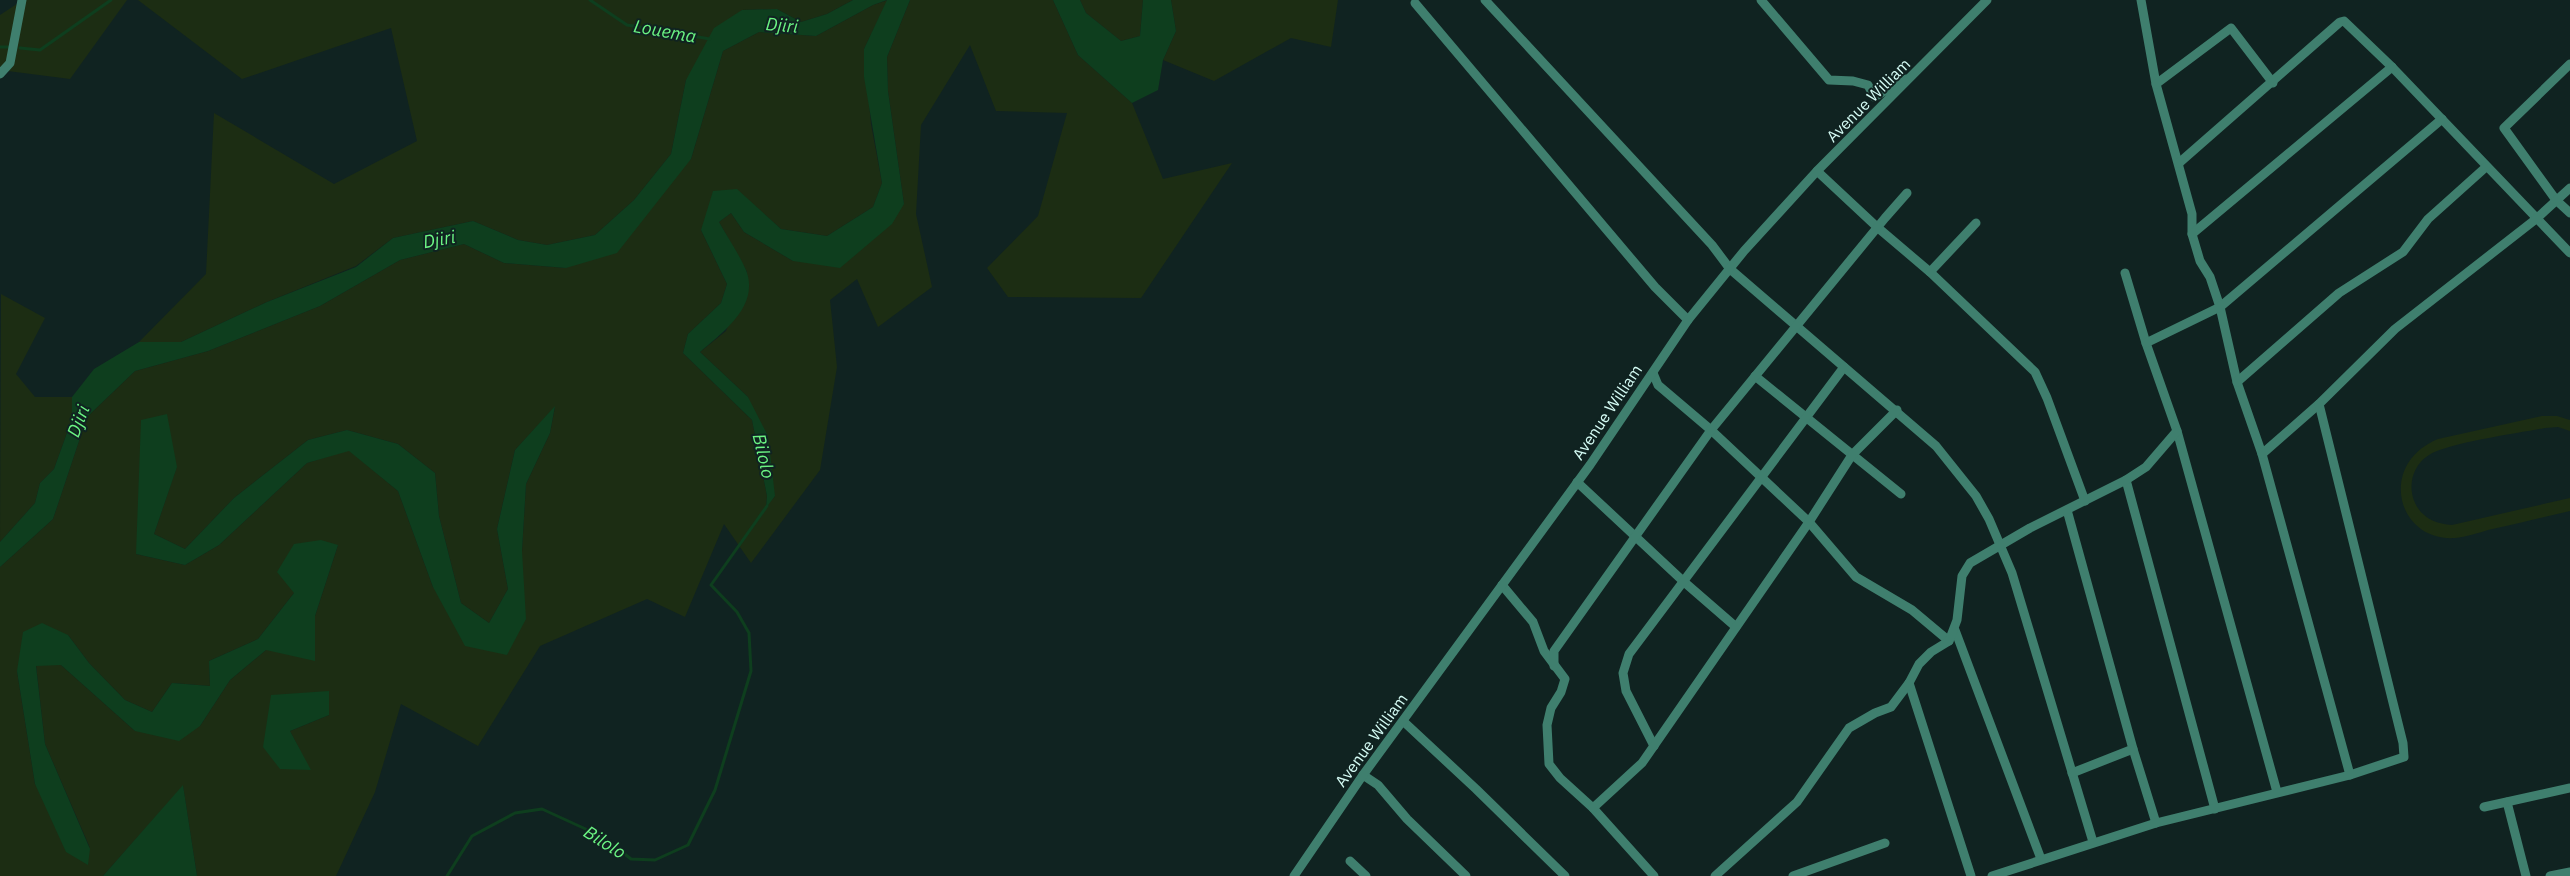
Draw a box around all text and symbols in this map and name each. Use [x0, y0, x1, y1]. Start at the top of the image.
water label: Djiri [765, 12, 799, 38]
water label: Louema [632, 14, 698, 48]
street label: Avenue William [1822, 54, 1914, 146]
water label: Djiri [421, 225, 457, 253]
street label: Avenue William [1568, 361, 1646, 463]
water label: Djiri [61, 402, 95, 440]
water label: Bilolo [748, 431, 780, 481]
street label: Avenue William [1330, 689, 1412, 791]
water label: Bilolo [580, 820, 630, 864]

